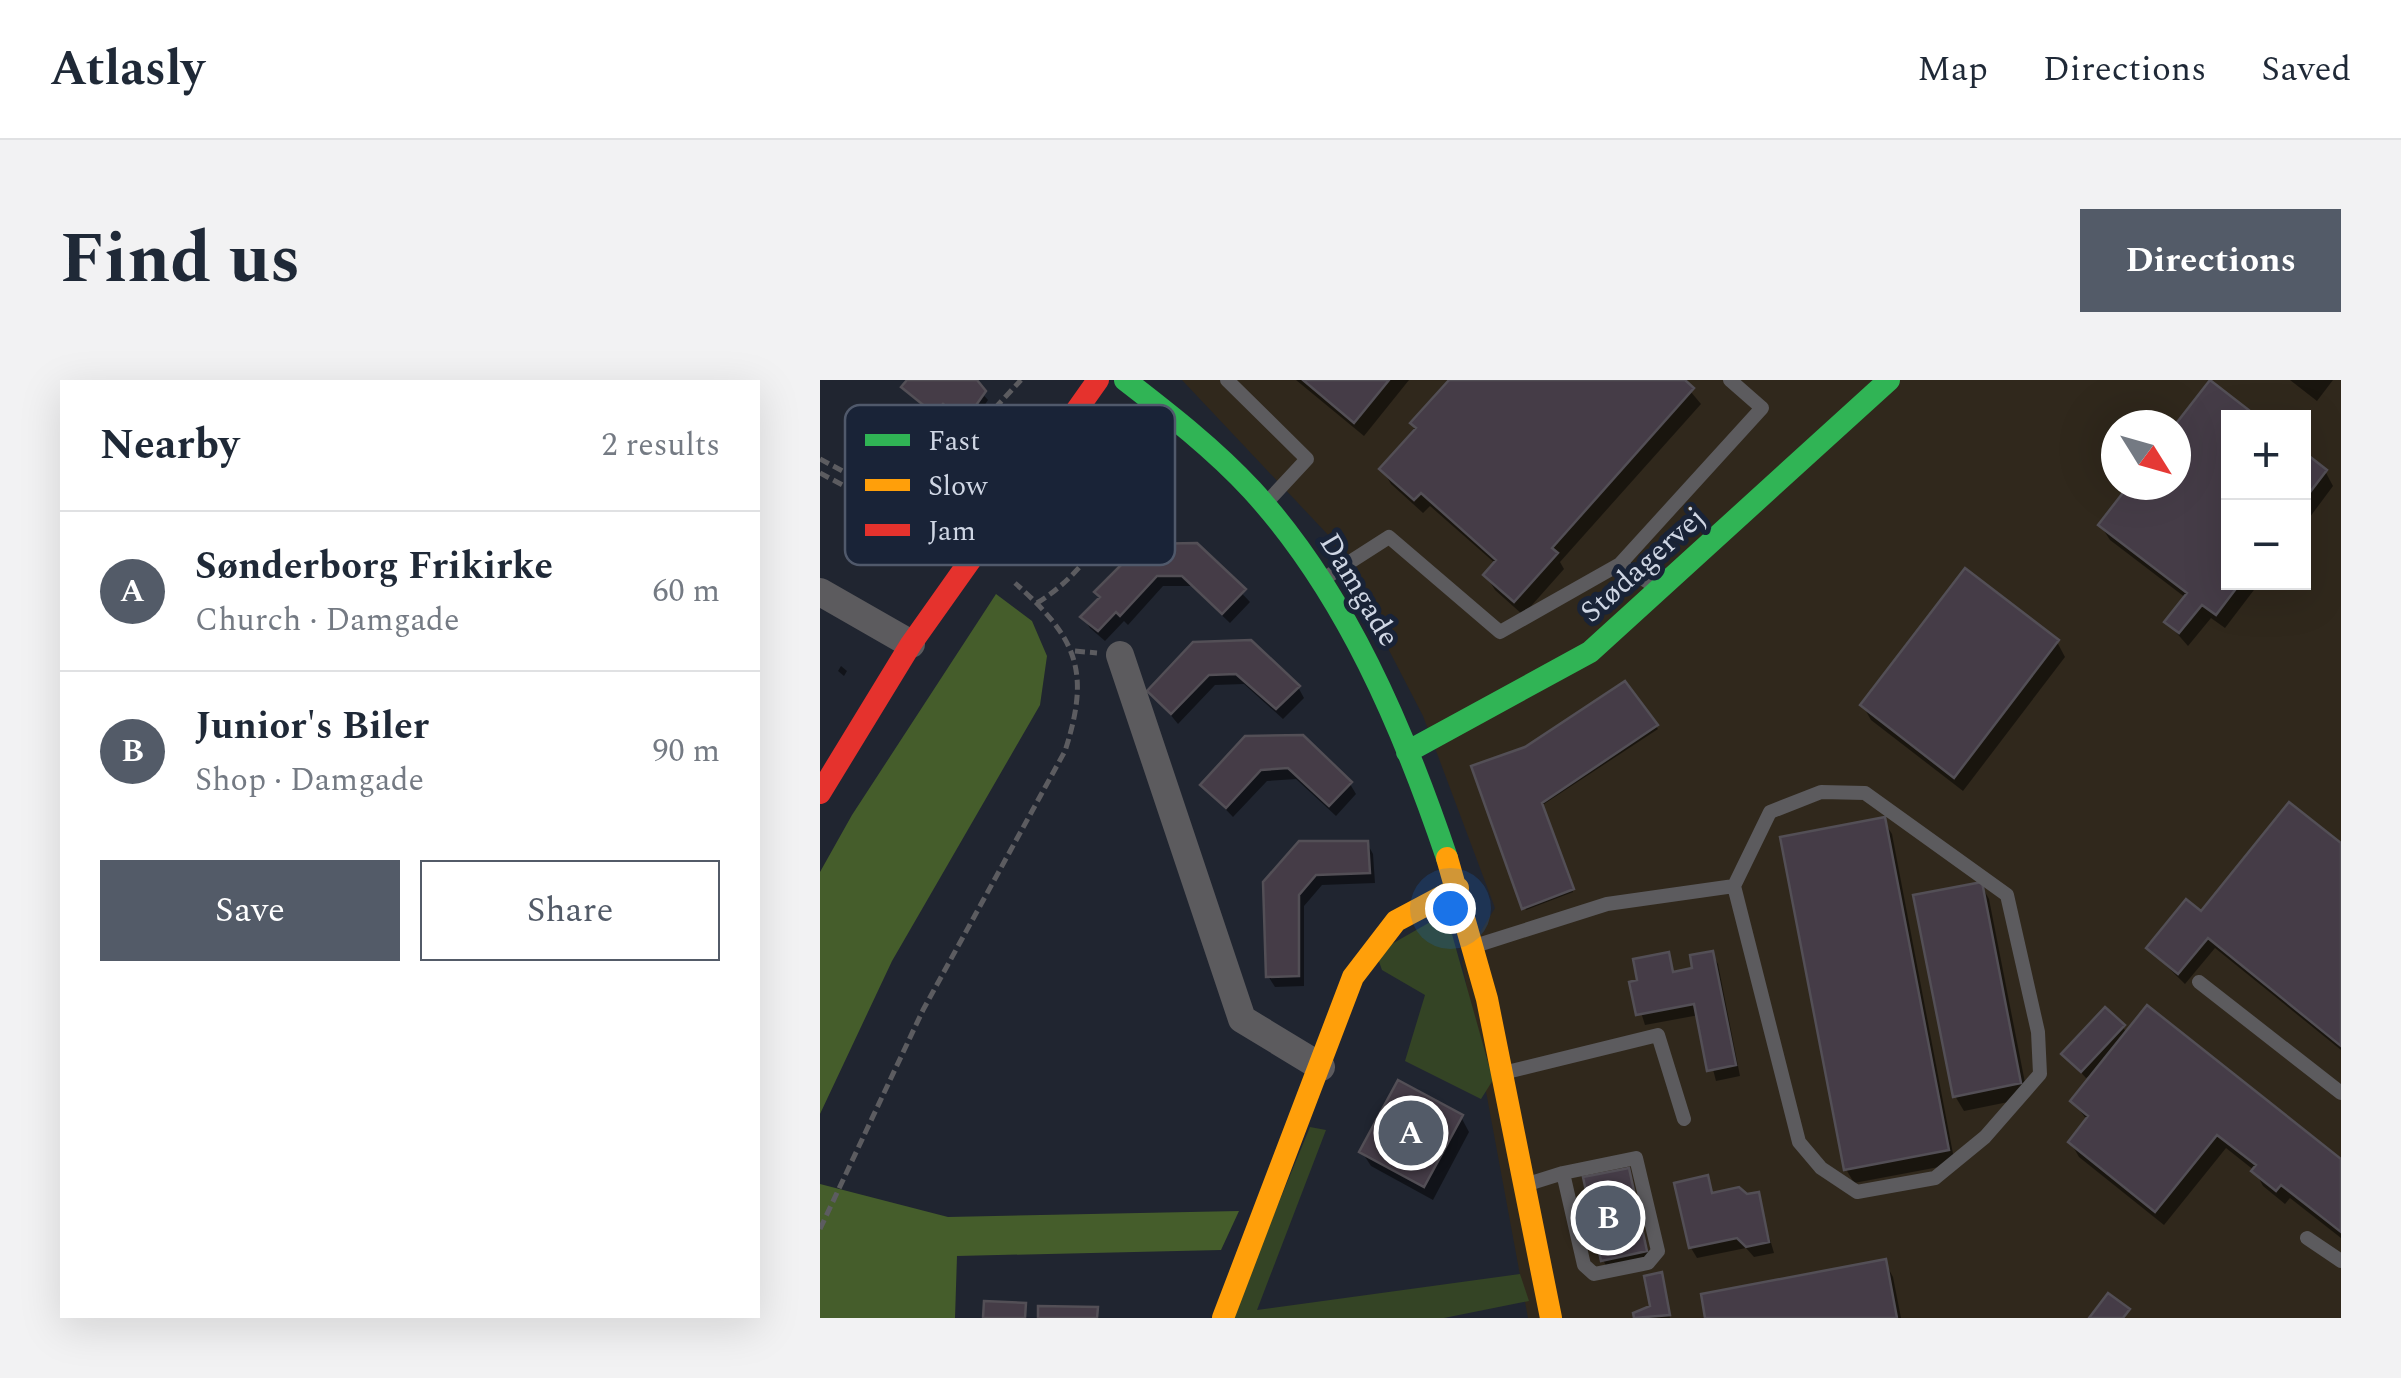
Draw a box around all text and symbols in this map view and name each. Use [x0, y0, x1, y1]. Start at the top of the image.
text: Atlasly [50, 33, 204, 106]
text: Map [1917, 43, 1988, 96]
text: Directions [2043, 43, 2206, 96]
text: Saved [2261, 43, 2351, 96]
text: Find us [60, 207, 301, 313]
button: Directions [2080, 209, 2341, 312]
legend [845, 405, 1175, 565]
north arrow [2101, 410, 2191, 500]
map controls [2221, 410, 2311, 590]
button: + [2221, 410, 2311, 500]
text: Nearby [100, 414, 239, 477]
text: Fast [928, 420, 980, 463]
text: 2 results [601, 421, 720, 470]
text: Slow [928, 465, 988, 508]
street label: Stødagervej [1570, 496, 1716, 634]
button: − [2221, 500, 2311, 590]
text: Jam [928, 510, 976, 553]
street label: Damgade [1307, 524, 1411, 656]
text: Sønderborg Frikirke [195, 538, 553, 596]
text: A [120, 567, 145, 616]
text: 60 m [652, 567, 720, 616]
text: Church · Damgade [195, 596, 459, 645]
text: Junior's Biler [195, 698, 429, 756]
text: B [121, 727, 144, 776]
text: 90 m [652, 727, 720, 776]
text: Shop · Damgade [195, 756, 424, 805]
button: Save [100, 860, 400, 961]
button: Share [420, 860, 720, 961]
your location [1425, 883, 1476, 934]
pin: A [1378, 1096, 1444, 1170]
pin: B [1576, 1180, 1640, 1256]

